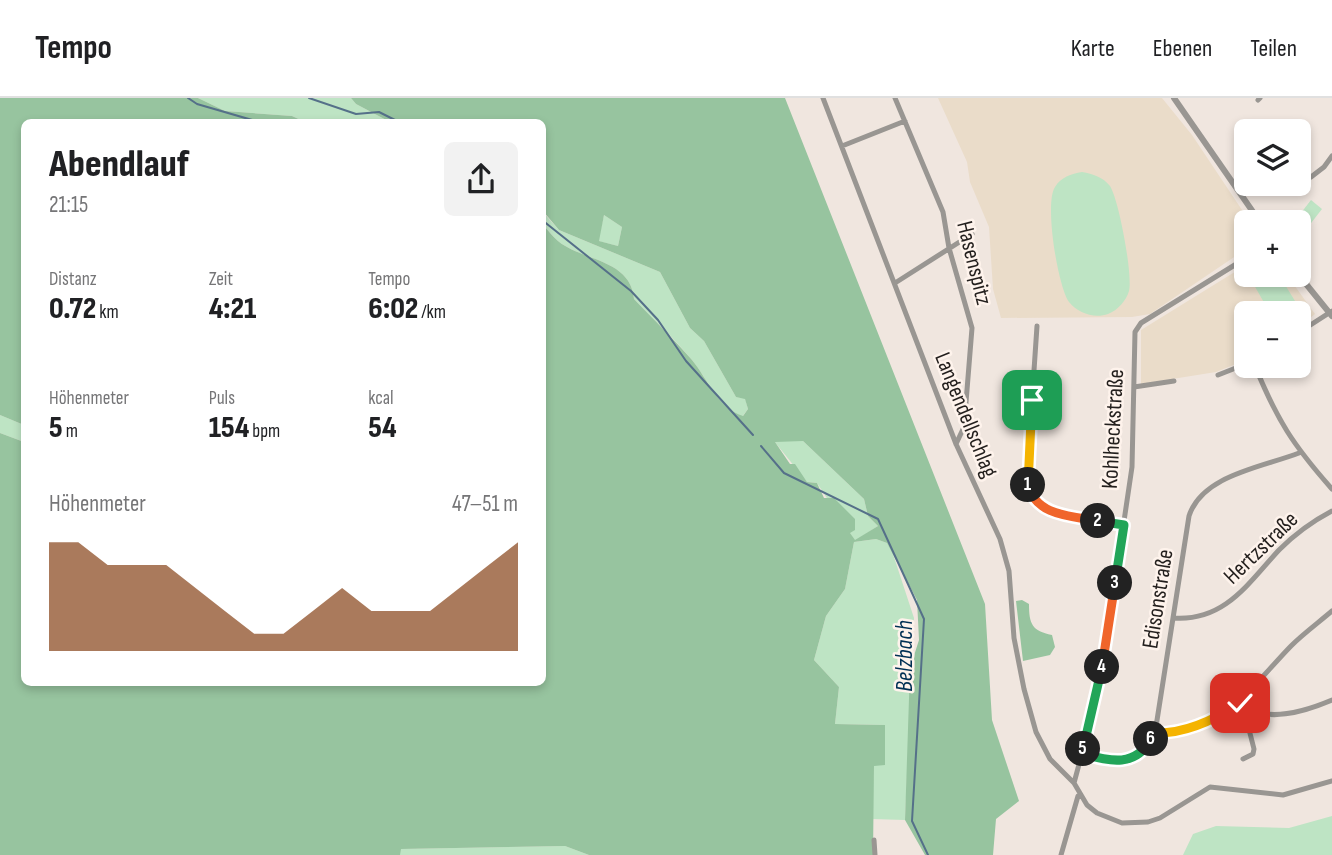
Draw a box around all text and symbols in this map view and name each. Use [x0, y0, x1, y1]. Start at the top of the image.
text: Tempo [35, 28, 112, 68]
text: Karte [1071, 34, 1115, 63]
text: Ebenen [1153, 34, 1212, 63]
text: Teilen [1250, 34, 1297, 63]
map controls [1234, 119, 1311, 378]
button: layers [1234, 119, 1311, 196]
text: Abendlauf [49, 142, 189, 187]
button: share [444, 142, 518, 216]
text: 21:15 [49, 191, 88, 219]
button: + [1234, 210, 1311, 287]
street label: Hasenspitz [950, 218, 998, 308]
text: Distanz [49, 268, 97, 291]
text: Zeit [209, 268, 233, 291]
text: Tempo [368, 268, 410, 291]
text: 0.72 [49, 291, 96, 327]
text: 4:21 [209, 291, 256, 327]
text: 6:02 [368, 291, 418, 327]
text: km [96, 301, 119, 324]
text: /km [418, 301, 446, 324]
button: − [1234, 301, 1311, 378]
street label: Langendellschlag [928, 348, 1004, 482]
street label: Kohlheckstraße [1096, 368, 1130, 490]
pin [1002, 370, 1062, 430]
icon: arrive [1013, 381, 1051, 419]
text: Höhenmeter [49, 387, 129, 410]
text: Puls [209, 387, 235, 410]
text: kcal [368, 387, 393, 410]
text: 5 [49, 410, 63, 446]
text: 154 [209, 410, 249, 446]
text: 54 [368, 410, 397, 446]
text: m [63, 420, 78, 443]
text: bpm [249, 420, 280, 443]
pin: 1 [1010, 468, 1046, 502]
text: 1 [1024, 473, 1031, 496]
text: Höhenmeter [49, 490, 146, 518]
text: 47–51 m [452, 490, 518, 518]
pin: 2 [1080, 504, 1116, 538]
street label: Hertzstraße [1218, 506, 1304, 590]
text: 2 [1093, 509, 1102, 532]
street label: Edisonstraße [1136, 547, 1180, 651]
pin: 3 [1098, 566, 1132, 601]
text: 3 [1110, 571, 1119, 594]
water label: Belzbach [890, 620, 919, 692]
pin: 4 [1084, 650, 1120, 684]
text: 4 [1097, 655, 1106, 678]
pin [1210, 673, 1270, 733]
icon: check [1221, 684, 1259, 722]
pin: 6 [1134, 722, 1168, 756]
text: 6 [1146, 727, 1155, 750]
pin: 5 [1066, 732, 1100, 766]
text: 5 [1078, 737, 1087, 760]

